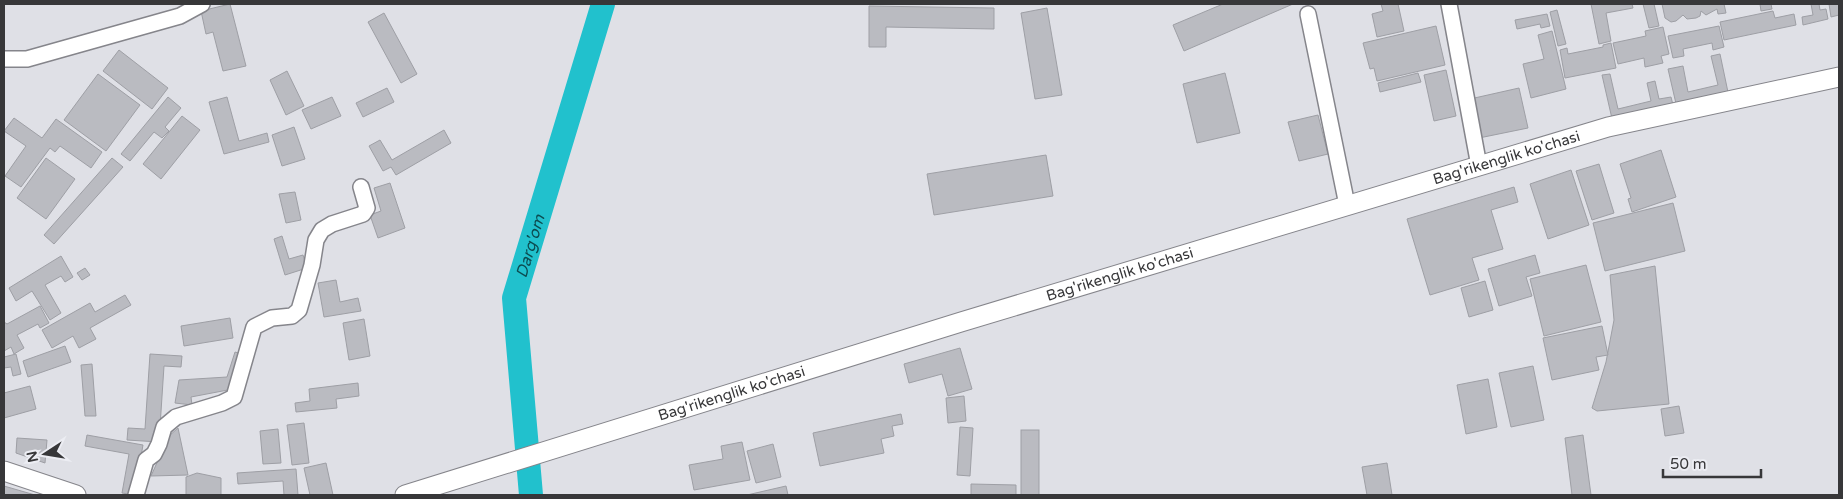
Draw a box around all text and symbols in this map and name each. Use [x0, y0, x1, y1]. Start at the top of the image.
street label: Bag'rikenglik ko'chasi [1431, 127, 1582, 188]
water label: Darg'om [512, 212, 550, 280]
street label: Bag'rikenglik ko'chasi [1044, 244, 1195, 305]
street label: Bag'rikenglik ko'chasi [656, 362, 807, 425]
north arrow [20, 429, 70, 479]
scale bar [1663, 446, 1760, 478]
text: N [23, 449, 42, 464]
text: 50 m [1670, 455, 1707, 473]

